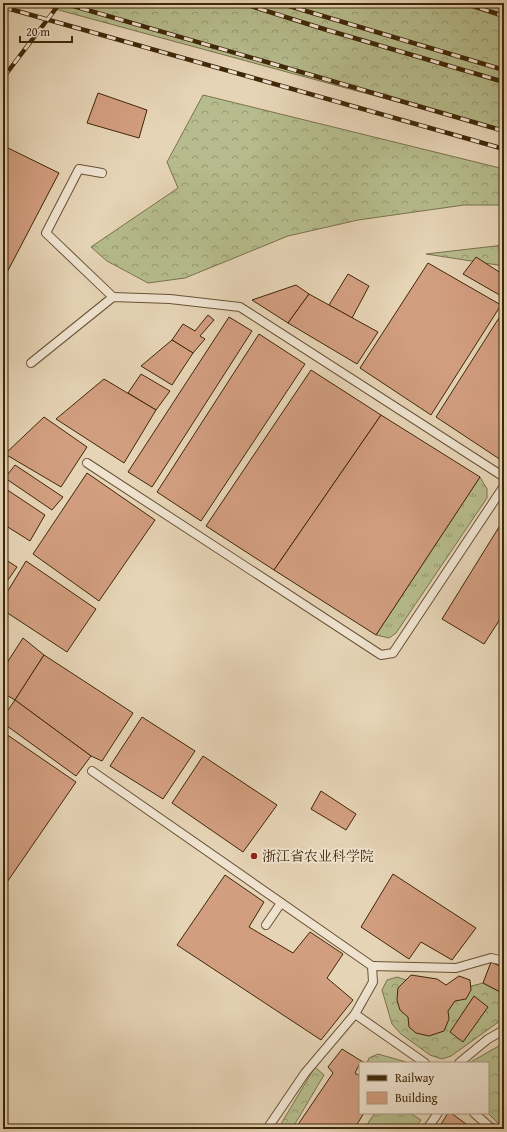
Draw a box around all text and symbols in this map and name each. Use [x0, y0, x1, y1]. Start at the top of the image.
scale bar [20, 18, 72, 44]
text: 20 m [26, 23, 50, 40]
place label: 浙江省农业科学院 [262, 846, 374, 866]
marker: 浙江省农业科学院 [249, 851, 259, 861]
legend [359, 1062, 489, 1114]
text: Railway [395, 1069, 434, 1086]
text: Building [395, 1089, 438, 1106]

